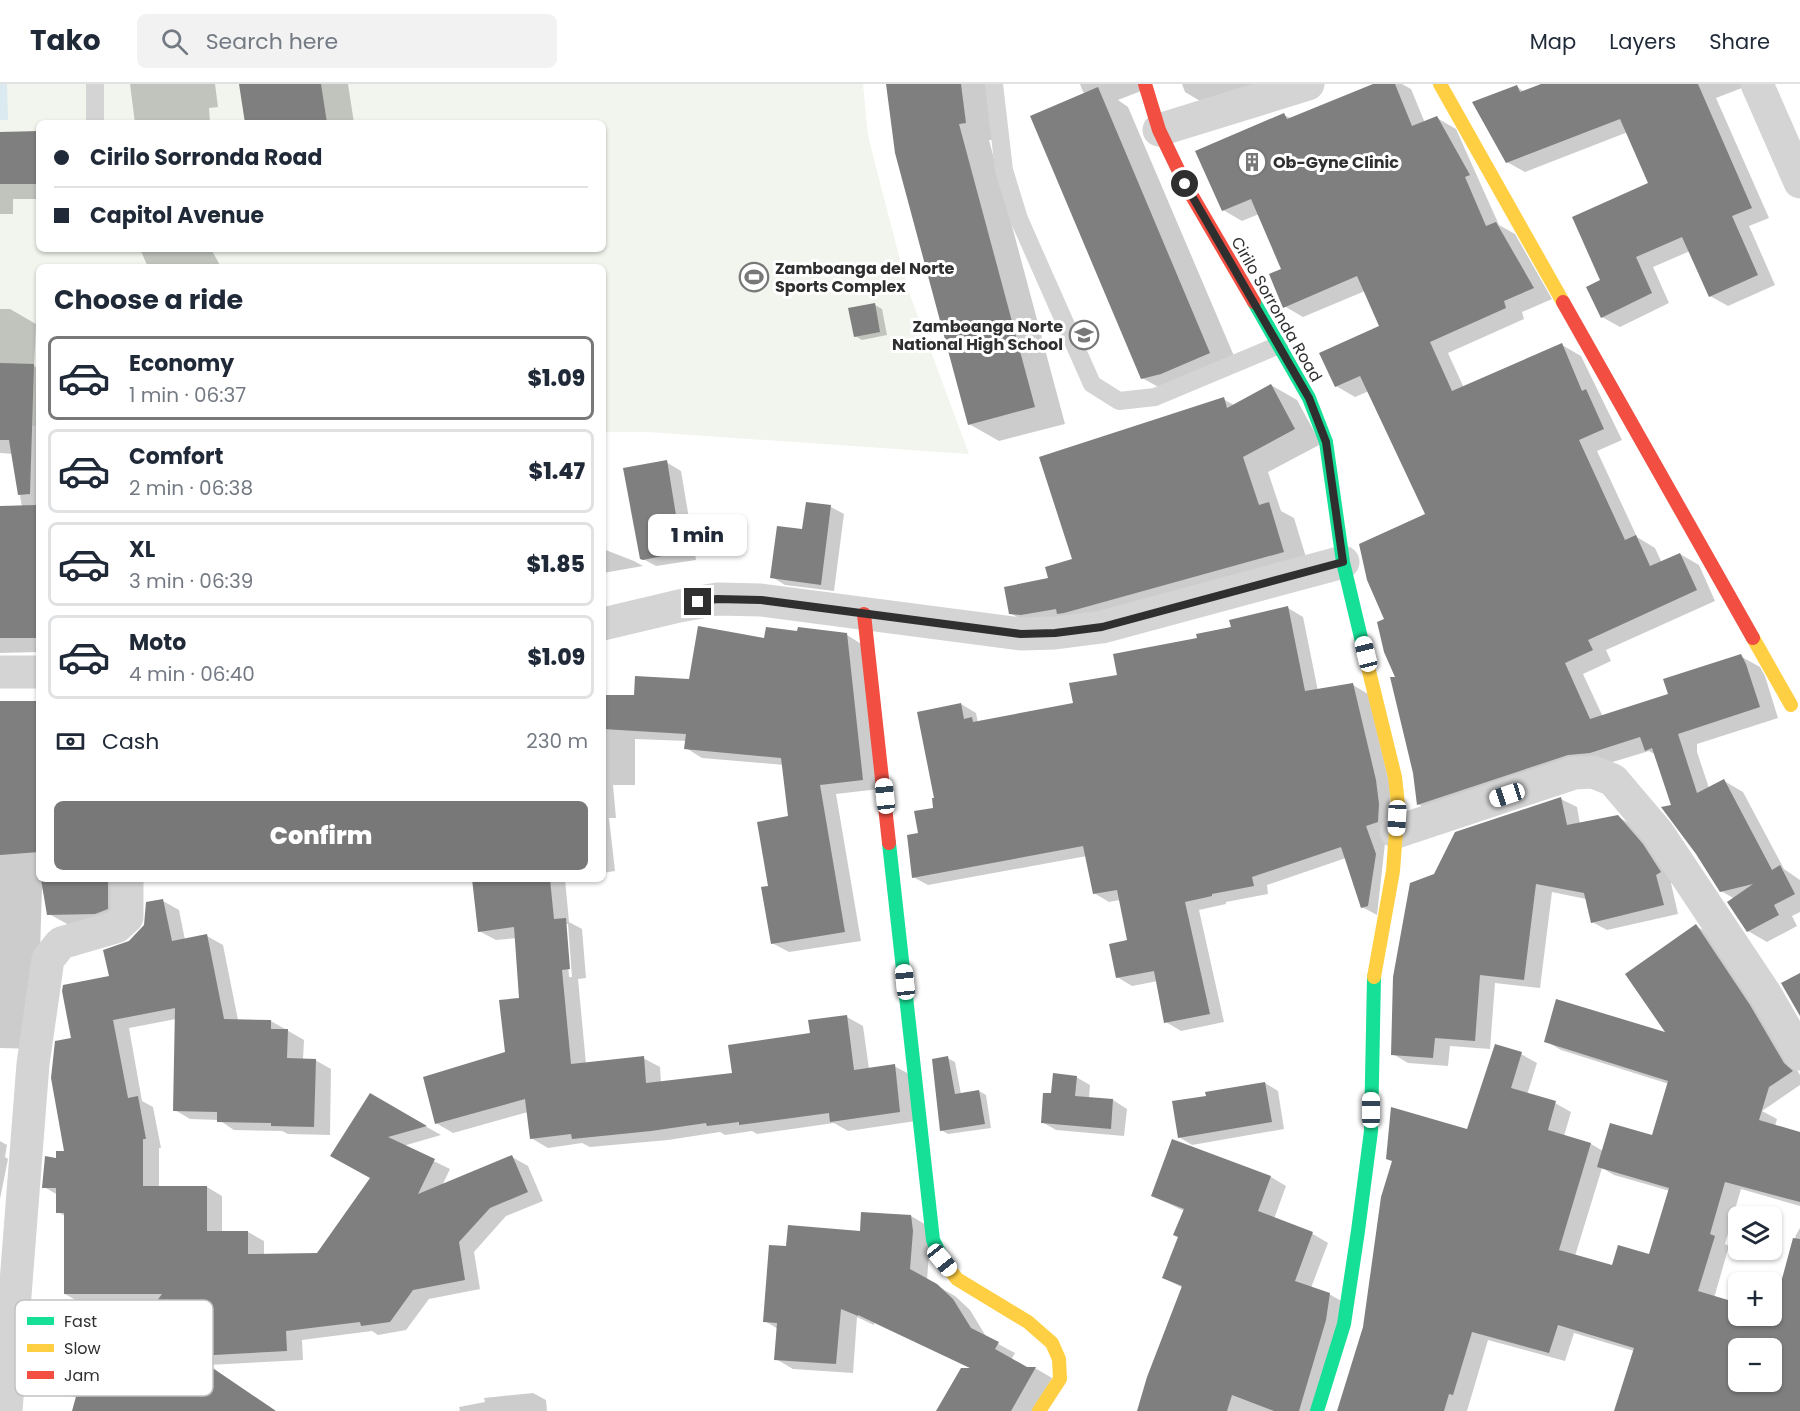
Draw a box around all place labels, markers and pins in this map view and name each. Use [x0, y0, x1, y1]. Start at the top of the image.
building icon: Ob-Gyne Clinic [1236, 146, 1268, 178]
place label: Ob-Gyne Clinic [1273, 151, 1399, 174]
place label: Zamboanga del Norte Sports Complex [775, 257, 955, 298]
sports icon: Zamboanga del Norte Sports Complex [738, 261, 770, 293]
place label: Zamboanga Norte National High School [892, 315, 1063, 356]
school or university icon: Zamboanga Norte National High School [1068, 319, 1100, 351]

